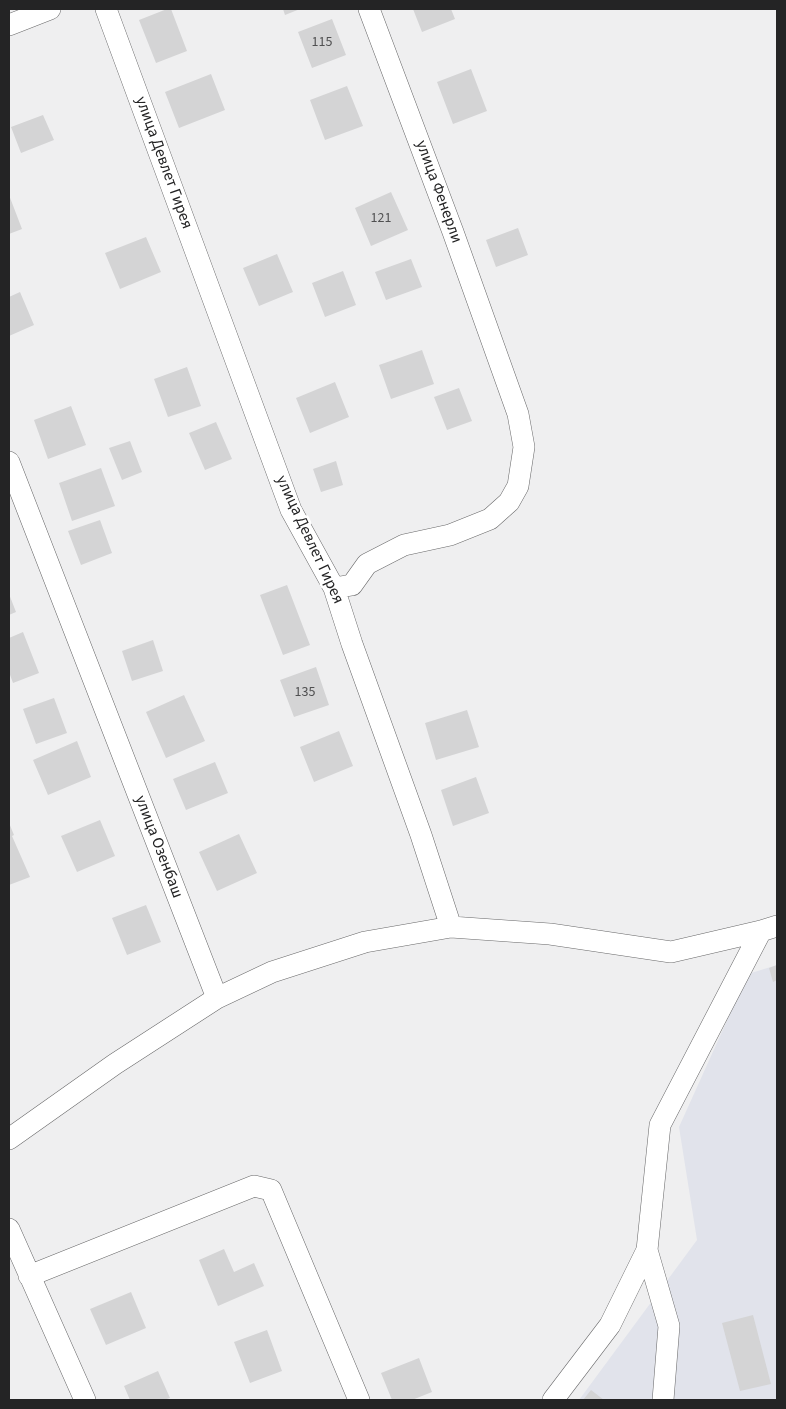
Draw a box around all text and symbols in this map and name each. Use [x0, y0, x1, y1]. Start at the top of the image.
house number: 115 [312, 35, 332, 51]
street label: улица Девлет Гирея [130, 94, 196, 232]
street label: улица Фенерли [410, 138, 466, 246]
house number: 121 [371, 211, 391, 227]
street label: улица Девлет Гирея [271, 473, 347, 607]
house number: 135 [295, 685, 315, 701]
street label: улица Озенбаш [130, 793, 186, 901]

